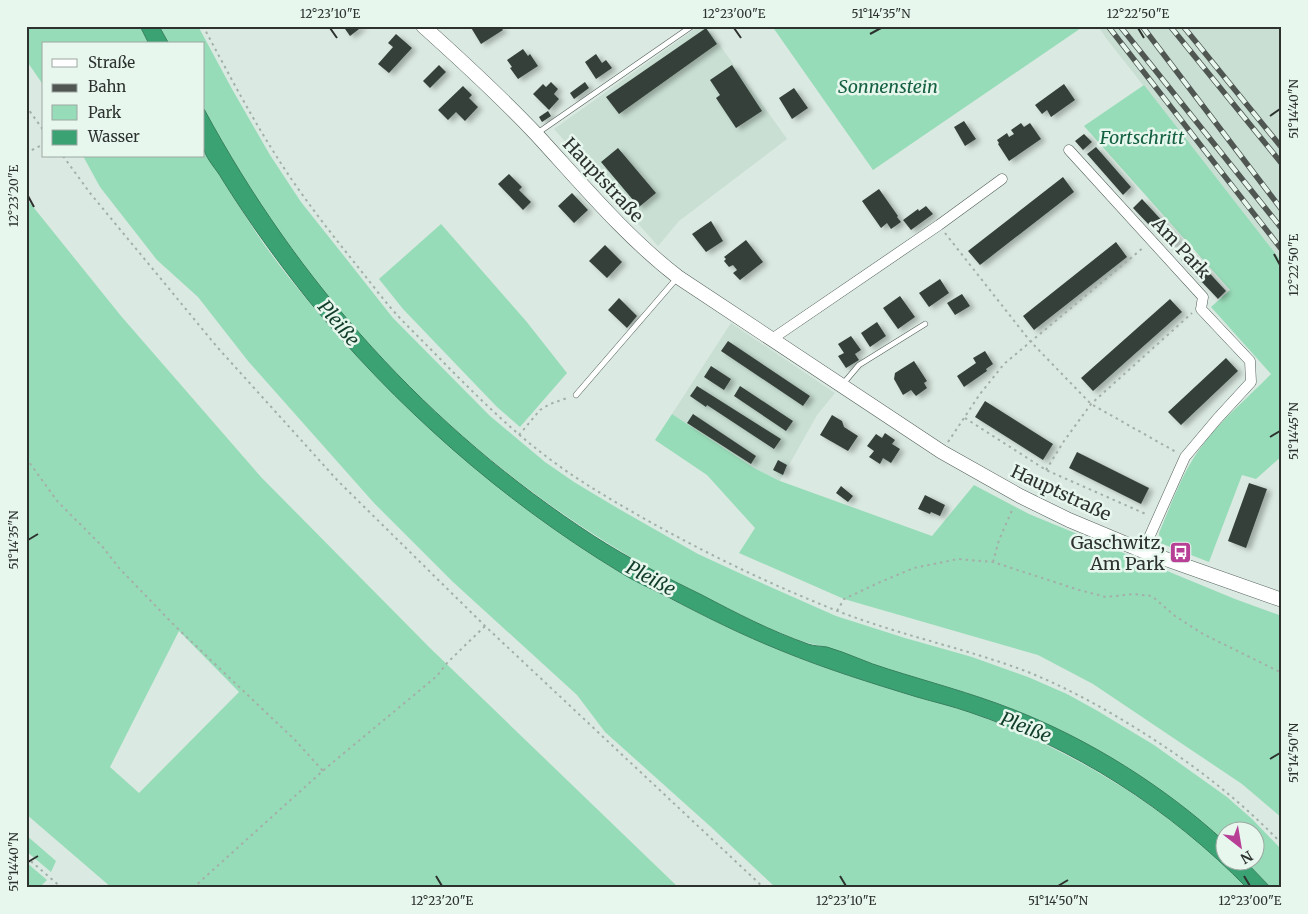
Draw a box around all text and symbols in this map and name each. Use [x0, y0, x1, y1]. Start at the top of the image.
text: 12°23'10"E [300, 6, 360, 21]
text: 12°23'00"E [703, 6, 766, 21]
text: 51°14'35"N [852, 6, 911, 21]
text: 12°22'50"E [1107, 6, 1170, 21]
legend [42, 42, 205, 158]
text: Straße [88, 53, 135, 72]
park label: Sonnenstein [838, 75, 938, 98]
text: Bahn [88, 77, 126, 96]
text: 51°14'40"N [1286, 78, 1301, 139]
text: Park [88, 103, 122, 122]
park label: Fortschritt [1099, 126, 1185, 149]
text: Wasser [87, 127, 140, 146]
street label: Hauptstraße [558, 132, 649, 227]
text: 12°23'20"E [6, 165, 21, 227]
street label: Am Park [1147, 212, 1216, 283]
text: 12°22'50"E [1286, 233, 1301, 296]
water label: Pleiße [313, 295, 365, 351]
text: 51°14'45"N [1286, 401, 1301, 460]
street label: Hauptstraße [1007, 459, 1115, 526]
text: 51°14'35"N [6, 510, 21, 569]
place label: Gaschwitz, Am Park [1071, 531, 1166, 575]
bus stop icon: Gaschwitz, Am Park [1169, 541, 1193, 565]
water label: Pleiße [622, 555, 680, 601]
water label: Pleiße [997, 706, 1055, 748]
text: 51°14'50"N [1286, 722, 1301, 783]
north arrow [1216, 822, 1266, 872]
text: 51°14'40"N [6, 831, 21, 892]
text: N [1237, 847, 1256, 868]
text: 12°23'20"E [411, 893, 473, 908]
text: 12°23'10"E [816, 893, 876, 908]
text: 51°14'50"N [1028, 893, 1089, 908]
text: 12°23'00"E [1219, 893, 1282, 908]

